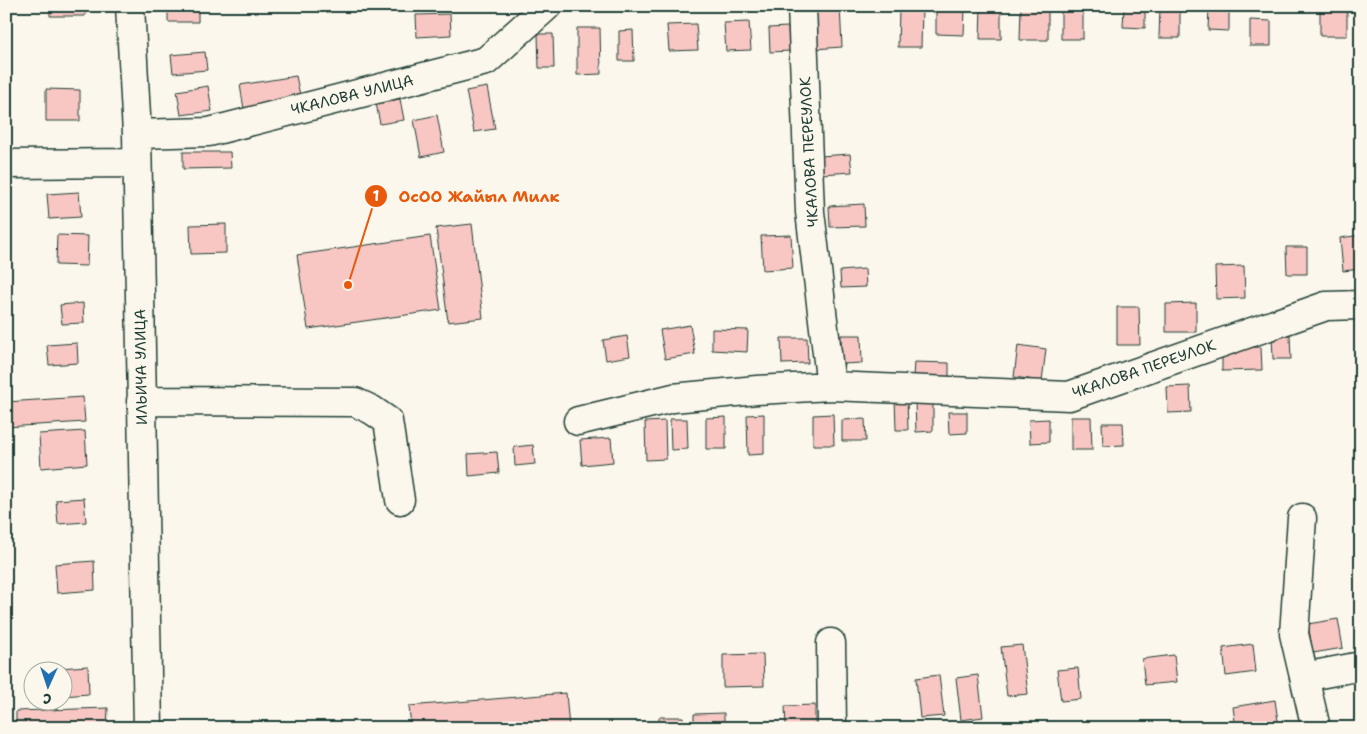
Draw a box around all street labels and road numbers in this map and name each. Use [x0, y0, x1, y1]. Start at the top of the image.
street label: ЧКАЛОВА УЛИЦА [289, 70, 416, 120]
street label: ЧКАЛОВА ПЕРЕУЛОК [795, 76, 823, 228]
street label: ИЛЬИЧА УЛИЦА [130, 309, 152, 425]
street label: ЧКАЛОВА ПЕРЕУЛОК [1069, 335, 1219, 403]

